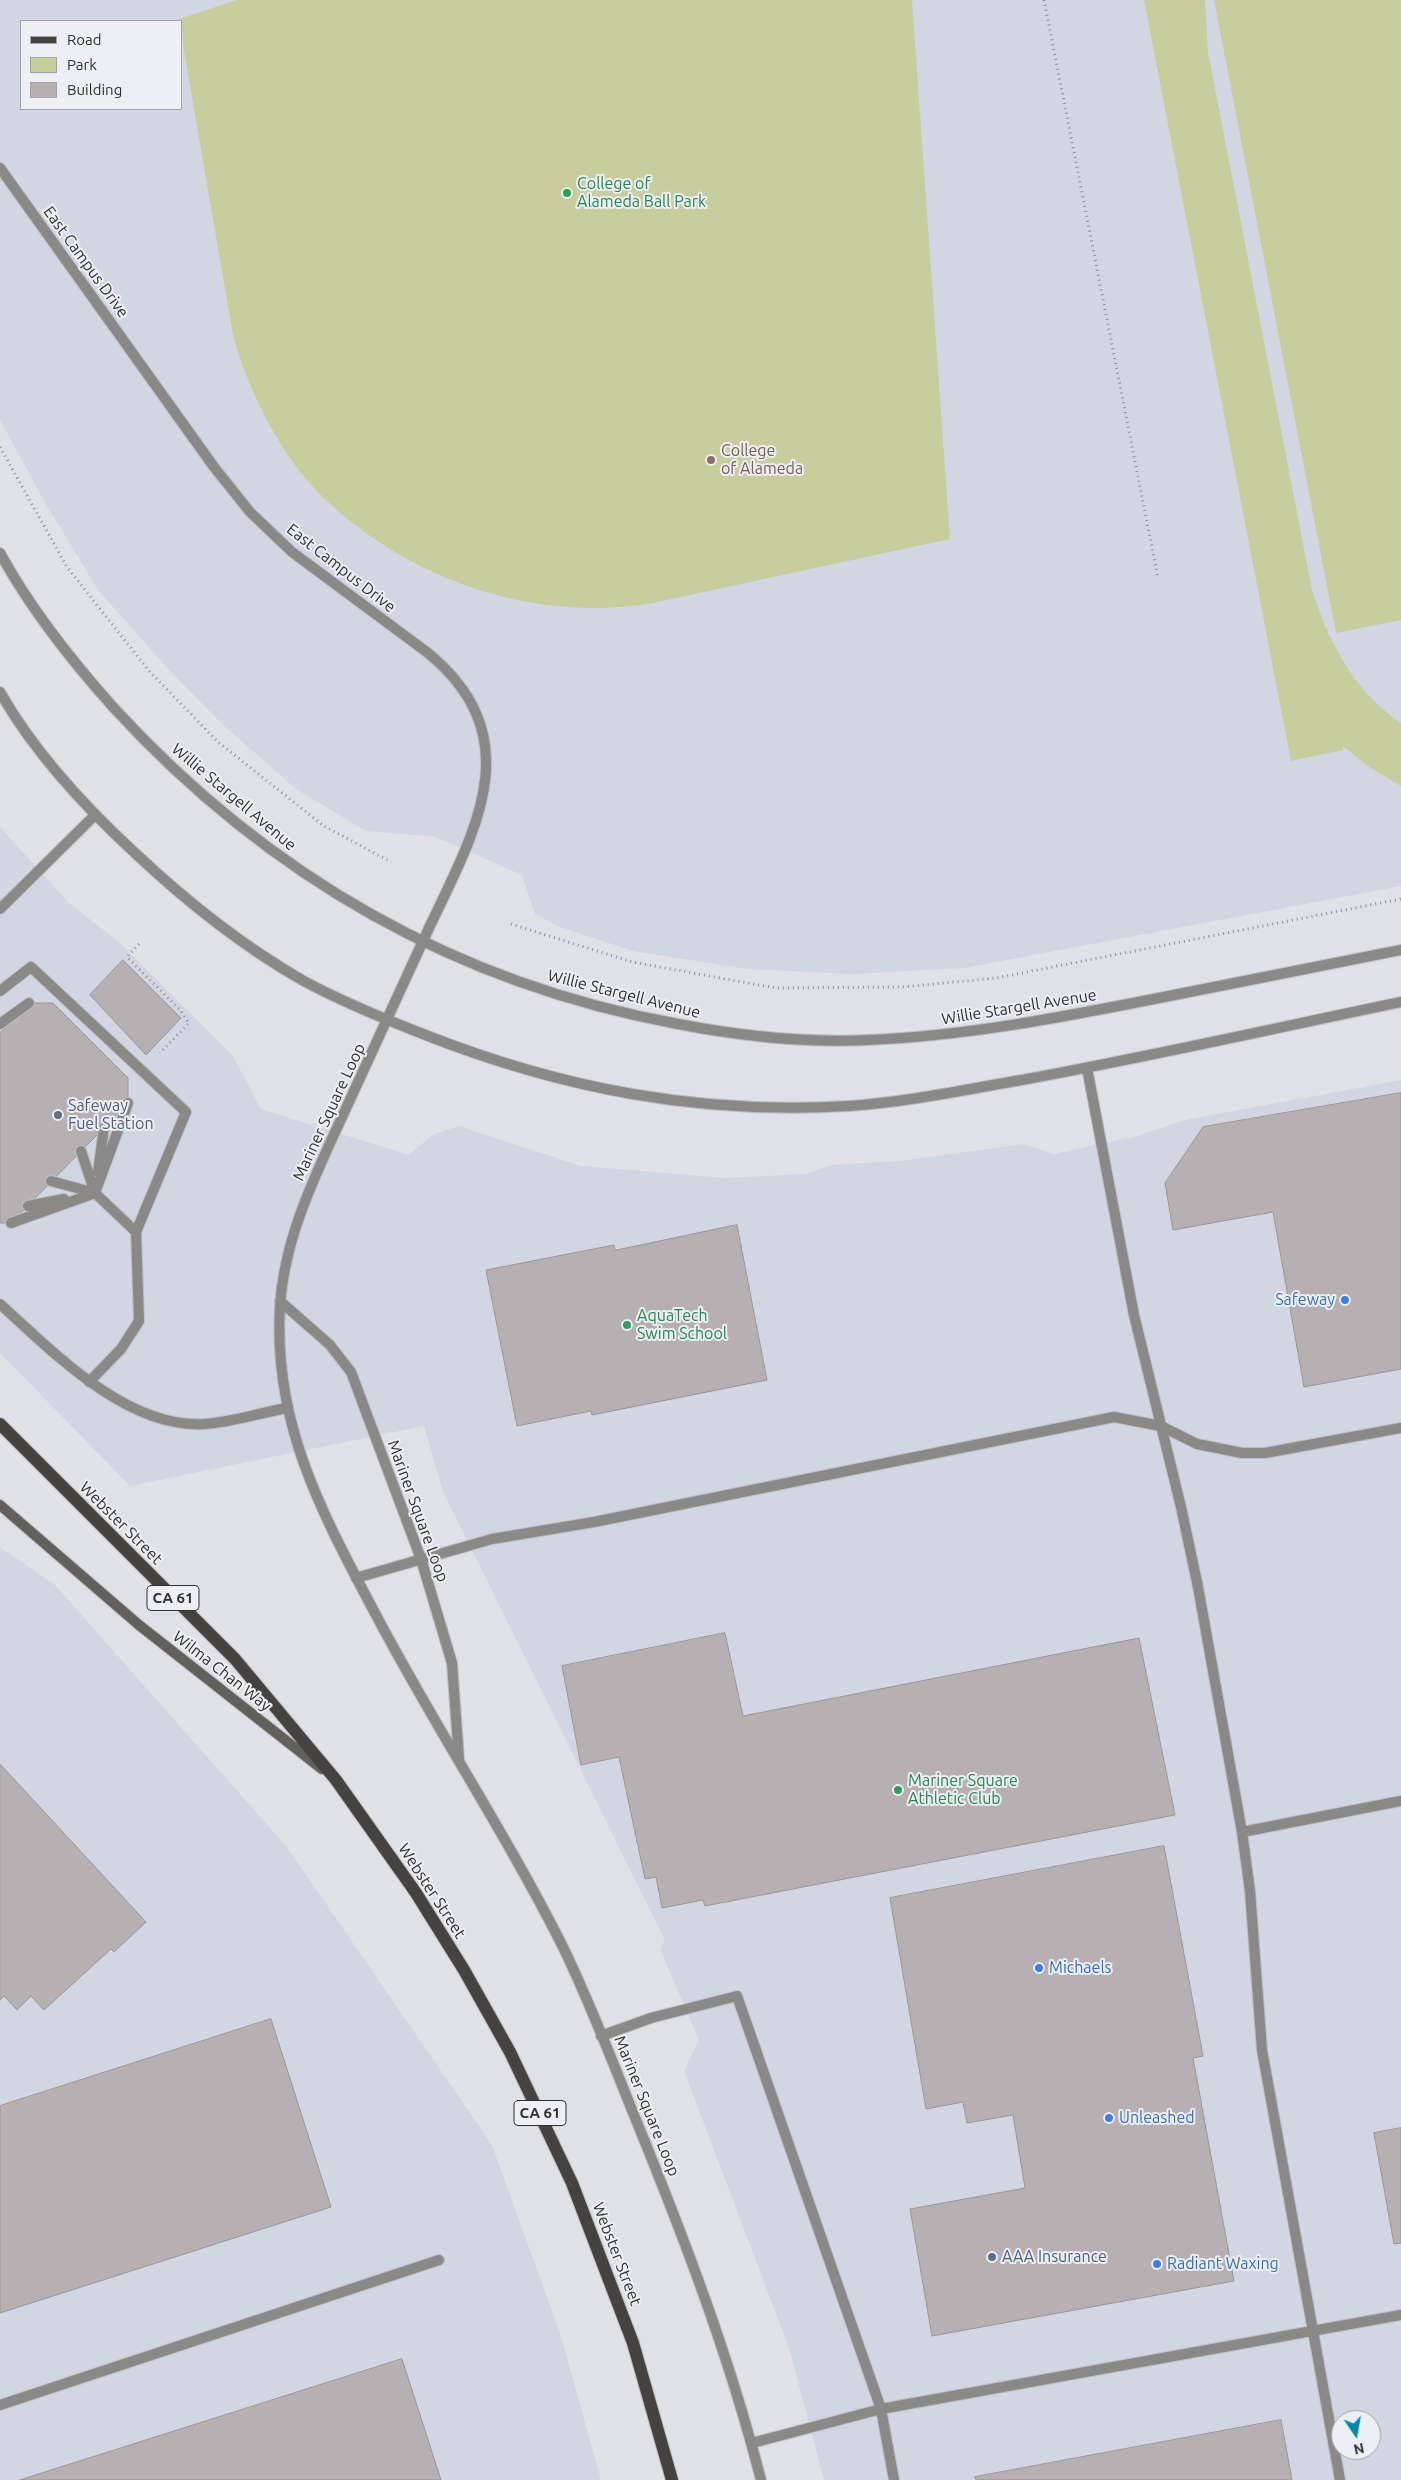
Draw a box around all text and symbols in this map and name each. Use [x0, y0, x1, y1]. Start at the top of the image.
legend [20, 20, 182, 110]
text: Road [67, 31, 102, 48]
text: Park [67, 56, 97, 73]
text: Building [67, 81, 122, 98]
place label: College of Alameda Ball Park [577, 174, 706, 212]
marker: College of Alameda Ball Park [561, 187, 573, 199]
street label: East Campus Drive [39, 203, 133, 321]
place label: College of Alameda [721, 441, 803, 479]
marker: College of Alameda [705, 454, 717, 466]
street label: East Campus Drive [283, 520, 399, 616]
street label: Willie Stargell Avenue [168, 739, 300, 855]
street label: Willie Stargell Avenue [546, 966, 702, 1022]
street label: Willie Stargell Avenue [940, 985, 1098, 1029]
street label: Mariner Square Loop [289, 1040, 369, 1184]
place label: Safeway Fuel Station [68, 1096, 154, 1134]
marker: Safeway Fuel Station [52, 1109, 64, 1121]
place label: Safeway [1275, 1290, 1335, 1310]
marker: Safeway [1339, 1294, 1351, 1306]
place label: AquaTech Swim School [637, 1306, 727, 1344]
marker: AquaTech Swim School [621, 1319, 633, 1331]
street label: Mariner Square Loop [383, 1437, 453, 1585]
street label: Webster Street [76, 1478, 166, 1568]
road number: CA 61 [147, 1586, 199, 1610]
street label: Wilma Chan Way [169, 1627, 275, 1715]
place label: Mariner Square Athletic Club [908, 1771, 1018, 1809]
marker: Mariner Square Athletic Club [892, 1784, 904, 1796]
street label: Webster Street [394, 1840, 470, 1942]
place label: Michaels [1049, 1958, 1112, 1978]
marker: Michaels [1033, 1962, 1045, 1974]
street label: Mariner Square Loop [610, 2033, 684, 2179]
road number: CA 61 [514, 2100, 566, 2126]
place label: Unleashed [1119, 2108, 1195, 2128]
marker: Unleashed [1103, 2112, 1115, 2124]
street label: Webster Street [588, 2200, 646, 2308]
place label: AAA Insurance [1002, 2247, 1107, 2267]
marker: AAA Insurance [986, 2251, 998, 2263]
place label: Radiant Waxing [1167, 2254, 1279, 2274]
marker: Radiant Waxing [1151, 2258, 1163, 2270]
north arrow [1331, 2410, 1381, 2460]
text: N [1352, 2440, 1366, 2458]

